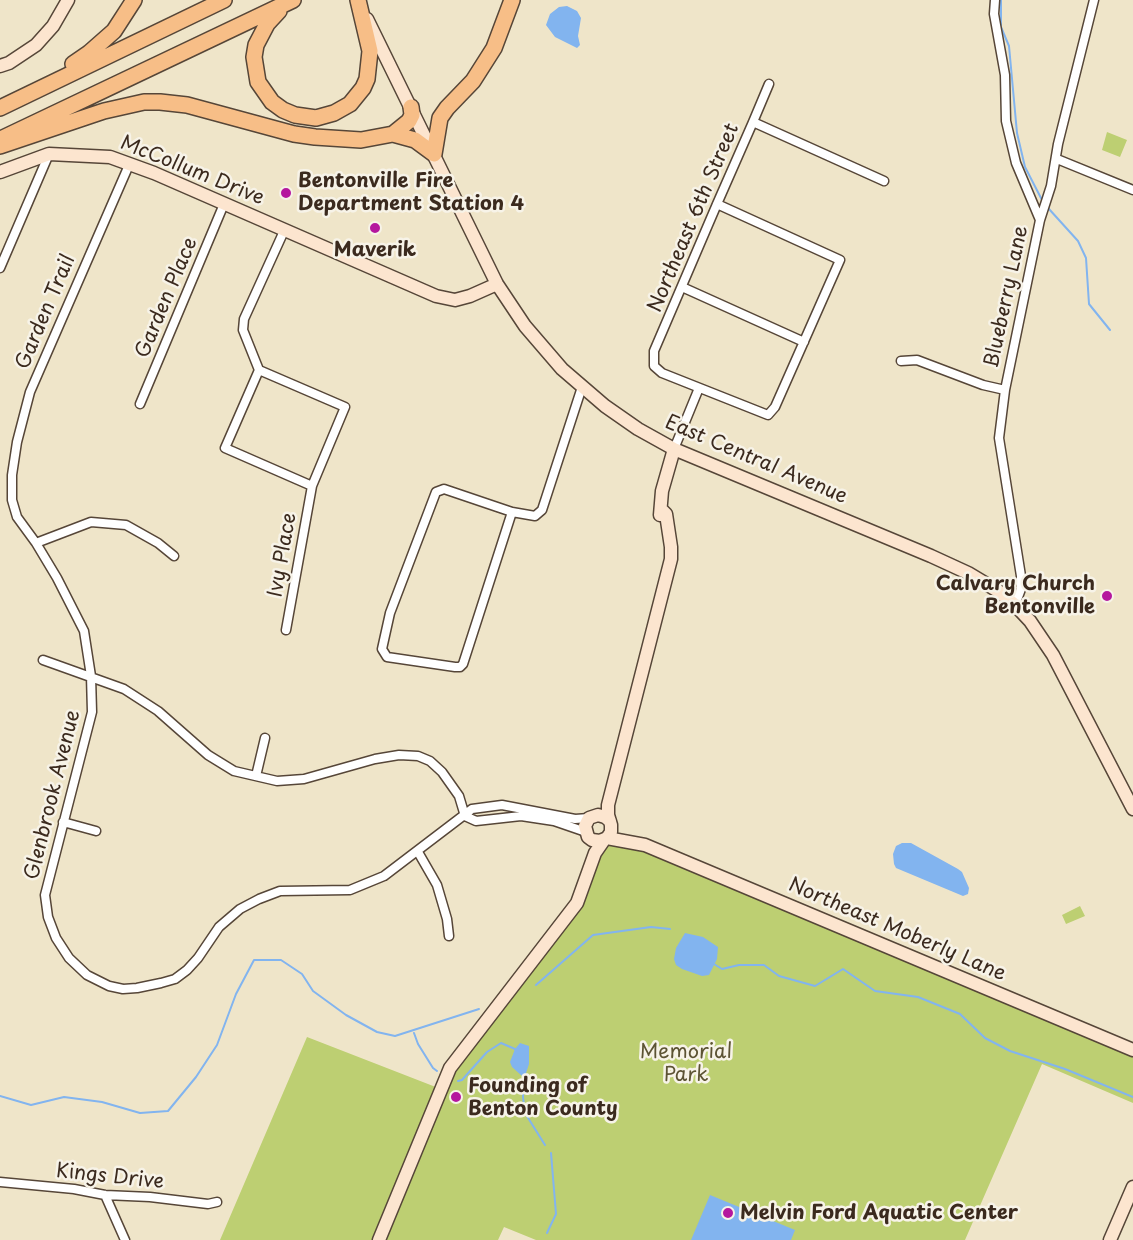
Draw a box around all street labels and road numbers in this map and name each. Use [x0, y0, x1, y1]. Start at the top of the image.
street label: Northeast 6th Street [643, 120, 745, 316]
street label: McCollum Drive [117, 131, 267, 211]
street label: Blueberry Lane [980, 224, 1034, 370]
street label: Garden Place [131, 234, 203, 362]
street label: Garden Trail [11, 251, 81, 373]
street label: East Central Avenue [661, 411, 851, 509]
street label: Ivy Place [264, 511, 302, 599]
street label: Glenbrook Avenue [20, 708, 86, 882]
street label: Northeast Moberly Lane [785, 873, 1009, 987]
street label: Kings Drive [55, 1159, 165, 1195]

